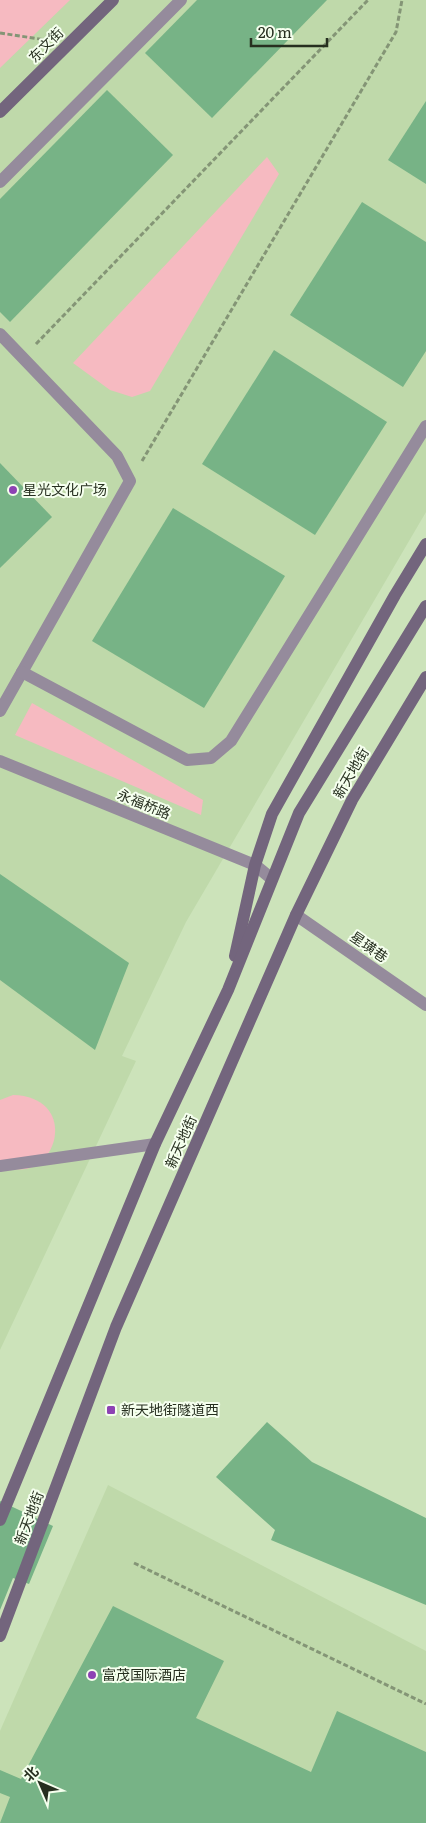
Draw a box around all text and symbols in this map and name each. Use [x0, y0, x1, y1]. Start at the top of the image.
scale bar [251, 15, 327, 47]
text: 20 m [258, 20, 292, 43]
street label: 东文街 [23, 22, 67, 66]
place label: 星光文化广场 [23, 479, 107, 499]
marker: 星光文化广场 [7, 484, 19, 496]
street label: 新天地街 [327, 743, 373, 802]
street label: 永福桥路 [115, 783, 174, 823]
street label: 星璜巷 [347, 926, 393, 966]
street label: 新天地街 [160, 1112, 201, 1171]
place label: 新天地街隧道西 [121, 1399, 219, 1419]
marker: 新天地街隧道西 [105, 1404, 117, 1416]
street label: 新天地街 [9, 1488, 47, 1547]
place label: 富茂国际酒店 [102, 1664, 186, 1684]
marker: 富茂国际酒店 [86, 1669, 98, 1681]
north arrow [15, 1758, 65, 1808]
text: 北 [18, 1761, 42, 1785]

